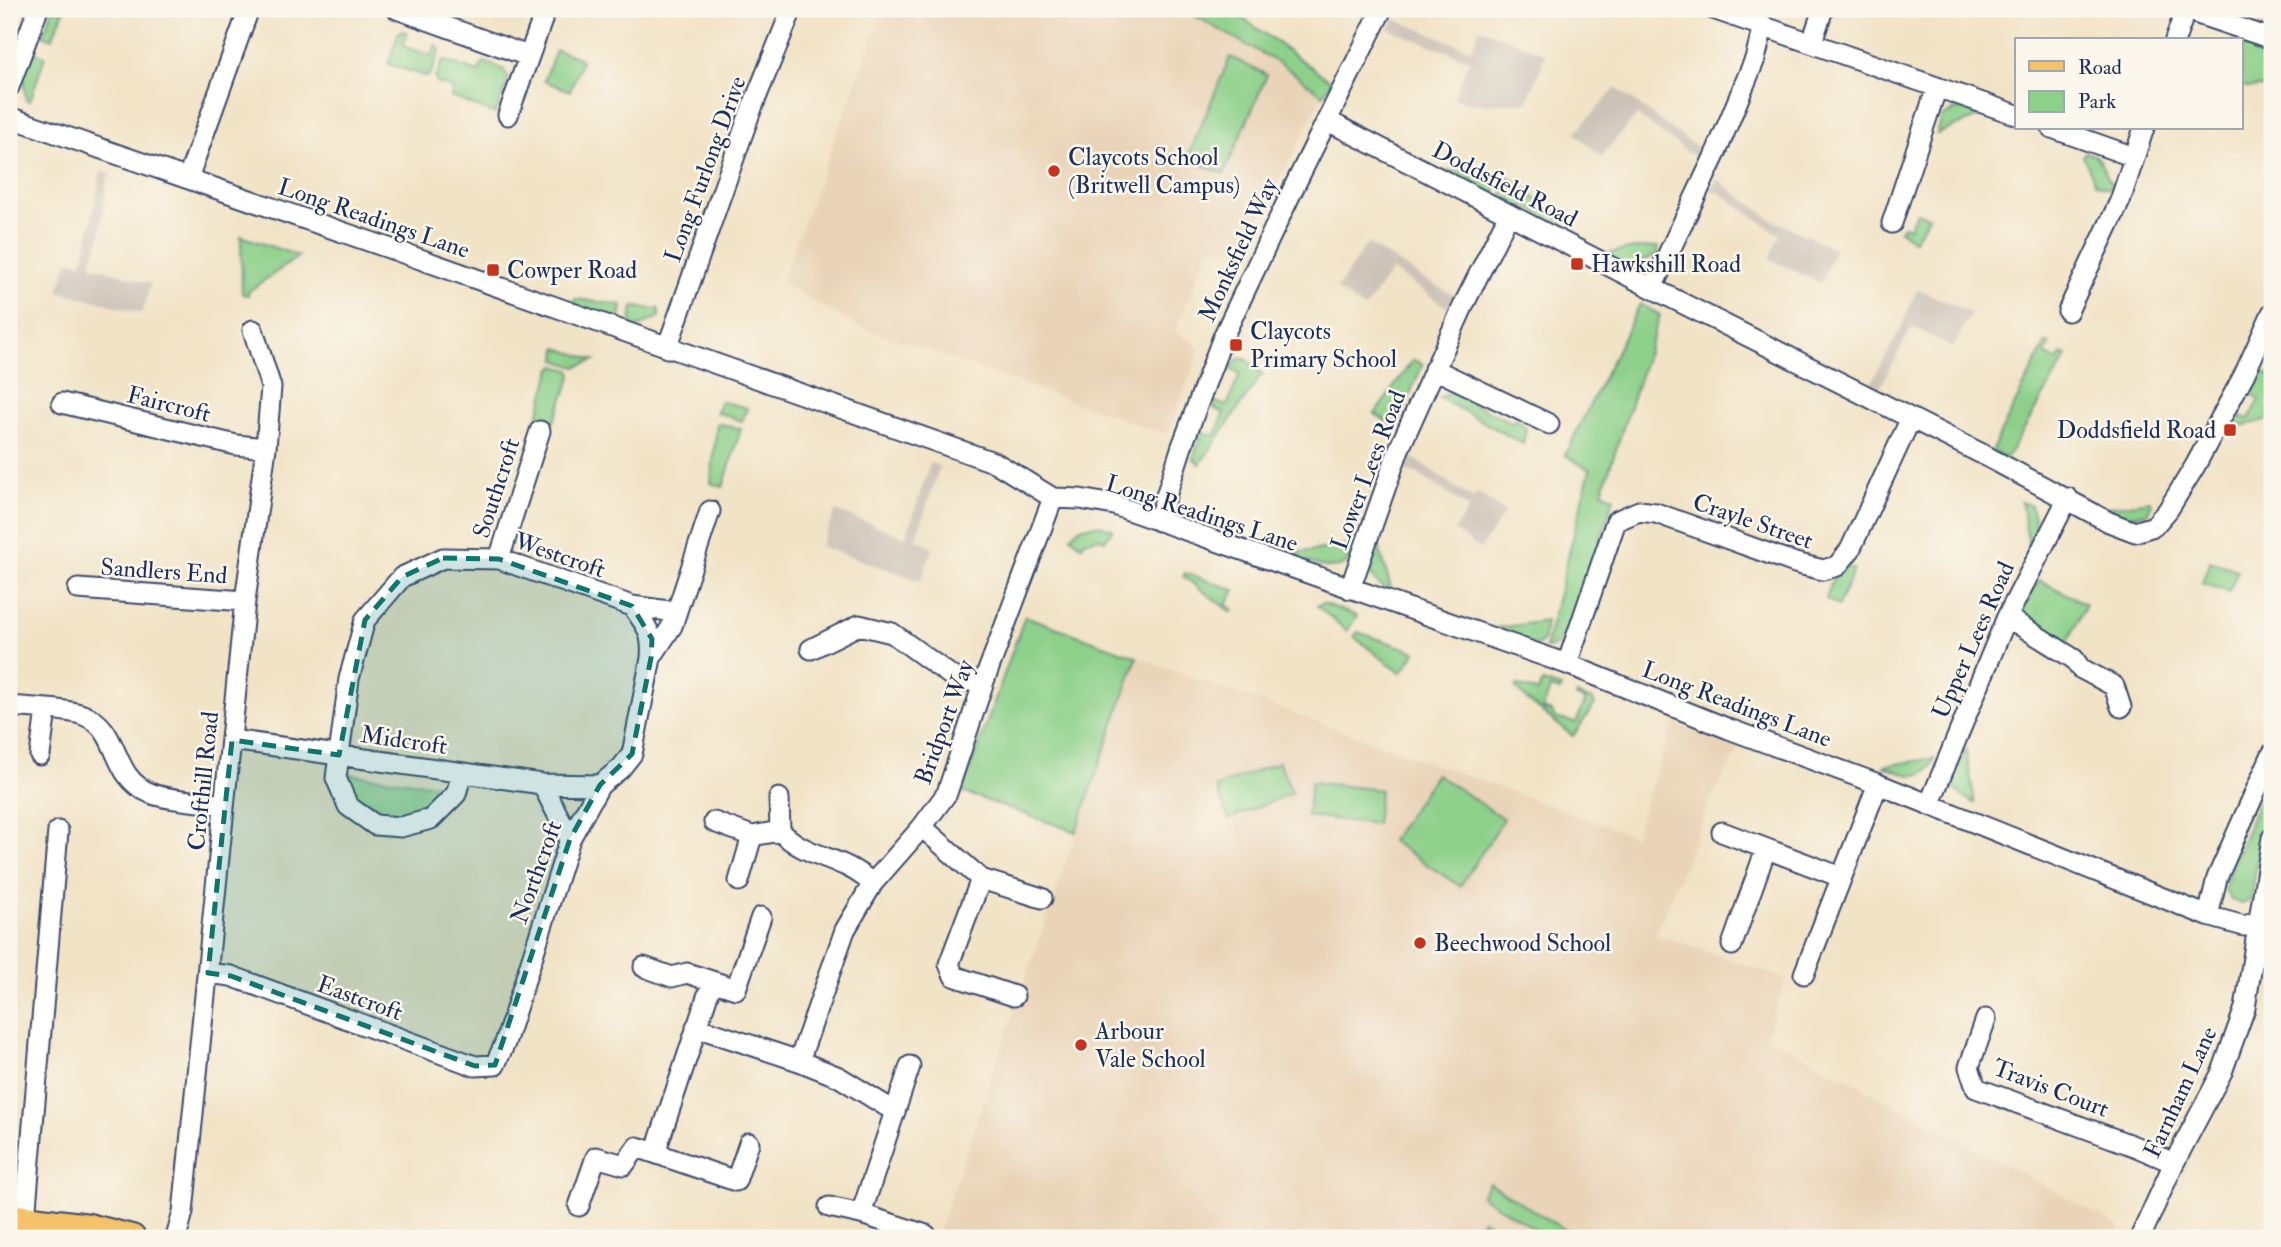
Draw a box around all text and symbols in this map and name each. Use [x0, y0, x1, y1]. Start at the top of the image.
legend [2015, 38, 2242, 130]
text: Road [2078, 54, 2123, 81]
street label: Long Furlong Drive [657, 72, 754, 266]
text: Park [2078, 88, 2116, 115]
street label: Doddsfield Road [1427, 134, 1583, 234]
place label: Claycots School (Britwell Campus) [1068, 142, 1240, 201]
marker: Claycots School (Britwell Campus) [1046, 163, 1062, 179]
street label: Long Readings Lane [274, 171, 474, 266]
street label: Monksfield Way [1192, 173, 1285, 327]
place label: Hawkshill Road [1591, 249, 1741, 280]
place label: Cowper Road [507, 255, 637, 286]
marker: Hawkshill Road [1569, 256, 1585, 272]
marker: Cowper Road [485, 262, 501, 278]
place label: Claycots Primary School [1250, 316, 1397, 375]
marker: Claycots Primary School [1228, 337, 1244, 353]
street label: Faircroft [124, 379, 214, 430]
street label: Lower Lees Road [1324, 386, 1413, 554]
place label: Doddsfield Road [2057, 415, 2216, 446]
marker: Doddsfield Road [2222, 422, 2238, 438]
street label: Southcroft [466, 434, 527, 542]
street label: Long Readings Lane [1102, 468, 1302, 559]
street label: Crayle Street [1689, 486, 1817, 557]
street label: Westcroft [509, 525, 609, 585]
street label: Sandlers End [100, 552, 229, 591]
street label: Upper Lees Road [1925, 557, 2022, 724]
street label: Long Readings Lane [1638, 654, 1836, 755]
street label: Bridport Way [908, 655, 982, 789]
street label: Crofthill Road [181, 710, 226, 852]
street label: Midcroft [359, 719, 449, 762]
street label: Northcroft [504, 816, 569, 928]
place label: Beechwood School [1434, 928, 1611, 959]
marker: Beechwood School [1412, 935, 1428, 951]
street label: Eastcroft [313, 969, 407, 1028]
place label: Arbour Vale School [1094, 1016, 1206, 1075]
street label: Farnham Lane [2137, 1022, 2224, 1163]
marker: Arbour Vale School [1073, 1037, 1089, 1053]
street label: Travis Court [1988, 1052, 2113, 1125]

